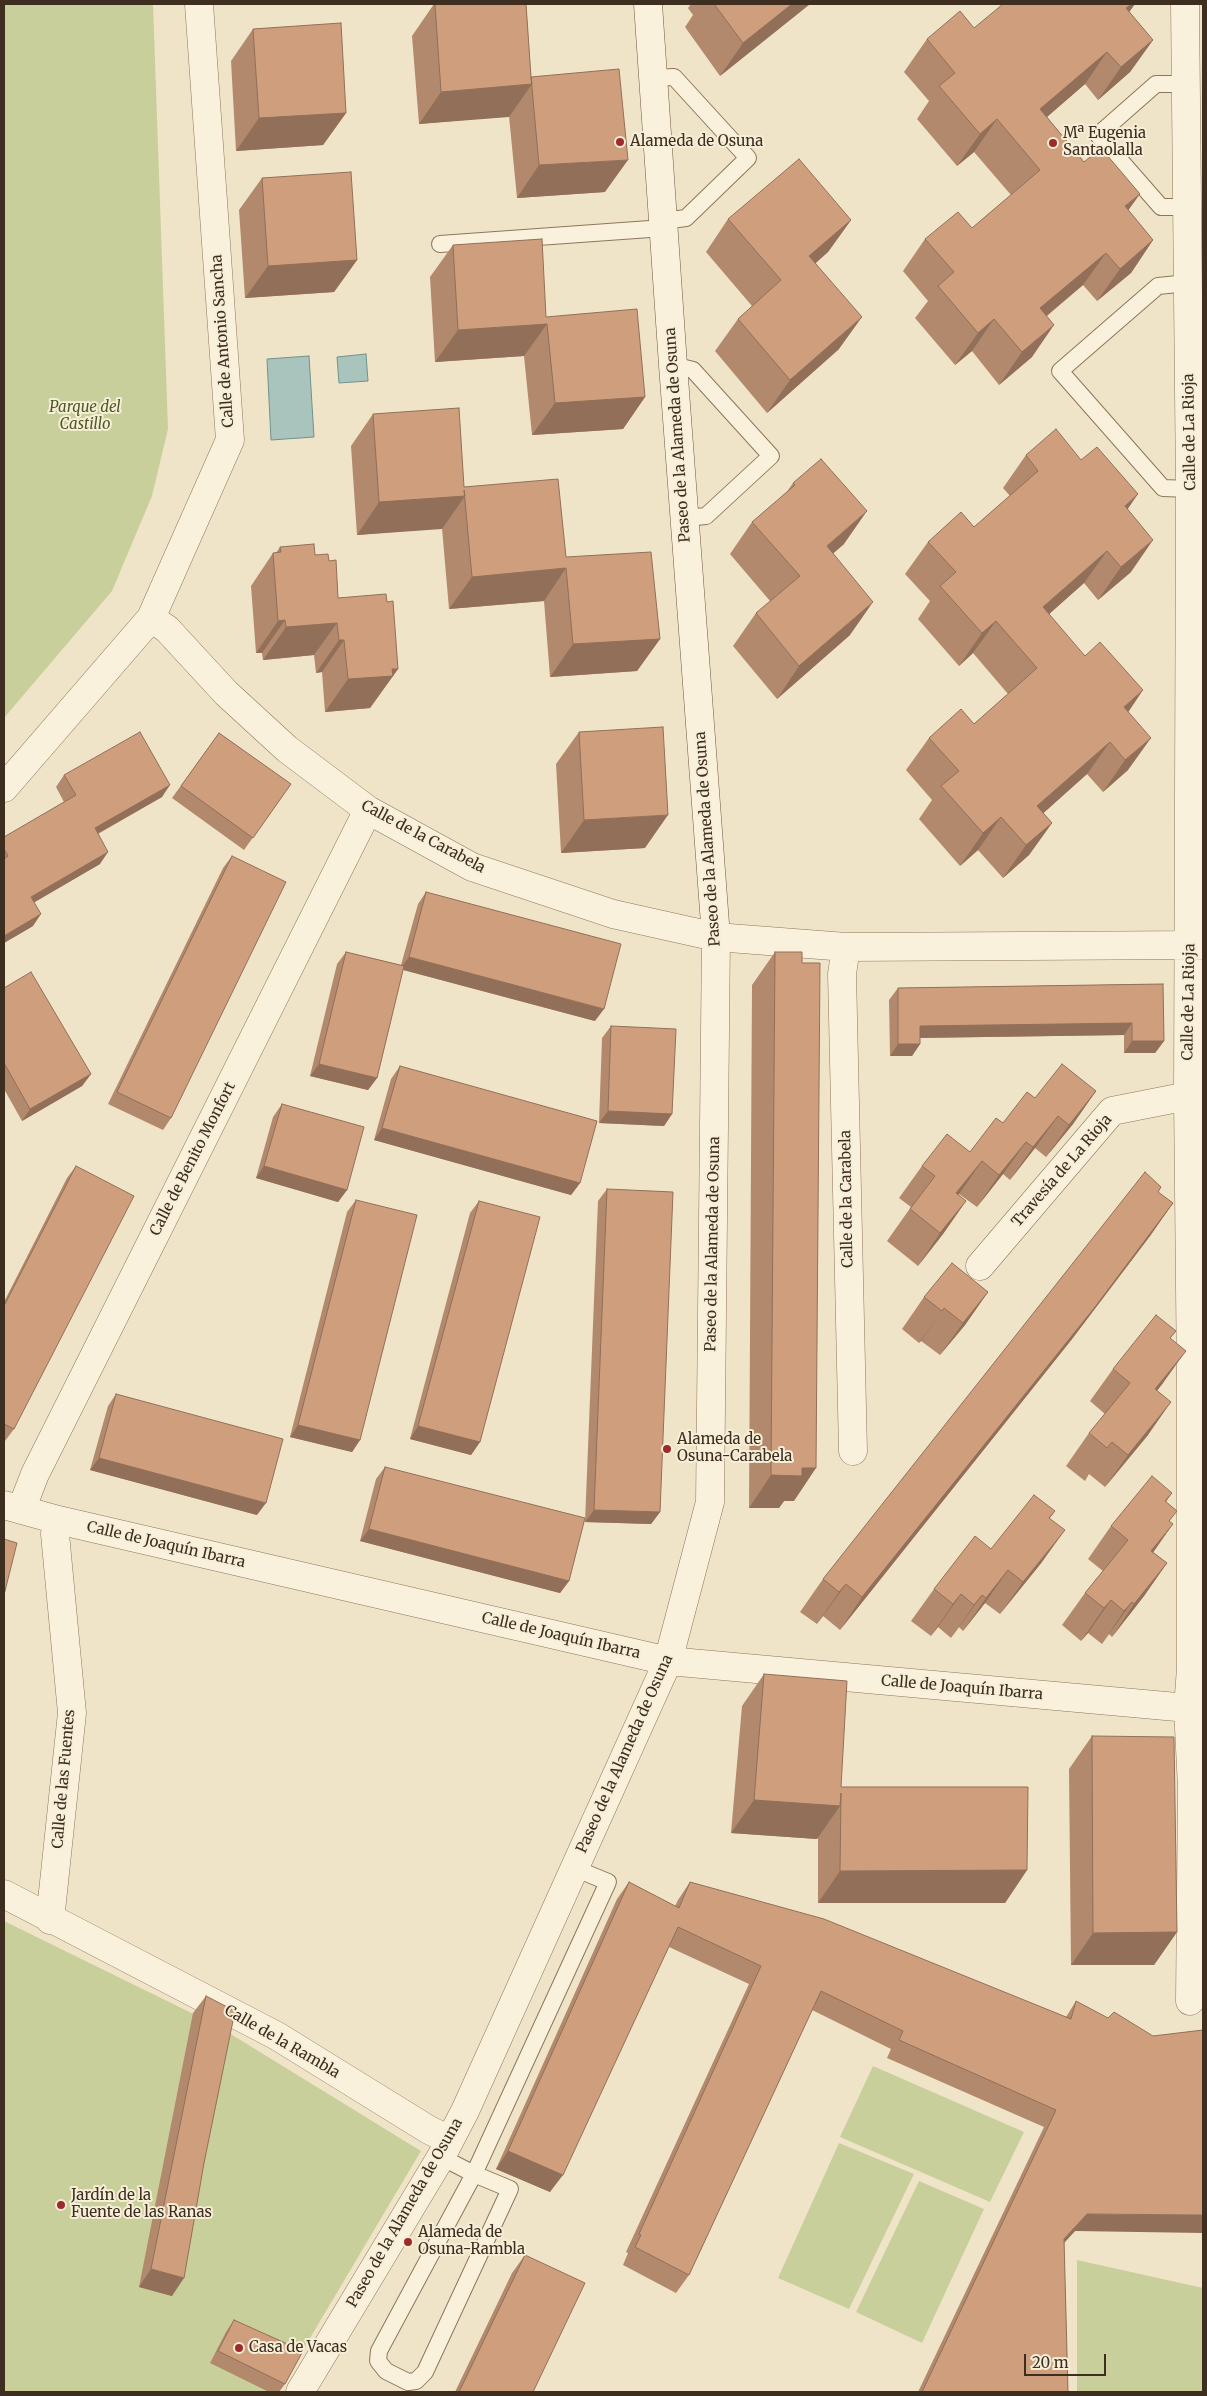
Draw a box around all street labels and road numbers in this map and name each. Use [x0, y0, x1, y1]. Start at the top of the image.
street label: Calle de Antonio Sancha [208, 254, 238, 428]
street label: Paseo de la Alameda de Osuna [662, 327, 694, 543]
street label: Calle de La Rioja [1180, 373, 1200, 491]
street label: Paseo de la Alameda de Osuna [692, 731, 724, 947]
street label: Calle de la Carabela [358, 797, 488, 877]
street label: Calle de La Rioja [1179, 943, 1199, 1061]
street label: Calle de Benito Monfort [146, 1079, 240, 1239]
street label: Travesía de La Rioja [1008, 1111, 1116, 1231]
street label: Calle de la Carabela [837, 1130, 857, 1268]
street label: Paseo de la Alameda de Osuna [702, 1136, 724, 1352]
street label: Calle de Joaquín Ibarra [85, 1518, 247, 1572]
street label: Calle de Joaquín Ibarra [480, 1609, 642, 1663]
street label: Paseo de la Alameda de Osuna [573, 1652, 677, 1856]
street label: Calle de Joaquín Ibarra [880, 1672, 1044, 1704]
street label: Calle de las Fuentes [49, 1709, 79, 1849]
street label: Calle de la Rambla [221, 2002, 343, 2082]
street label: Paseo de la Alameda de Osuna [343, 2115, 467, 2311]

